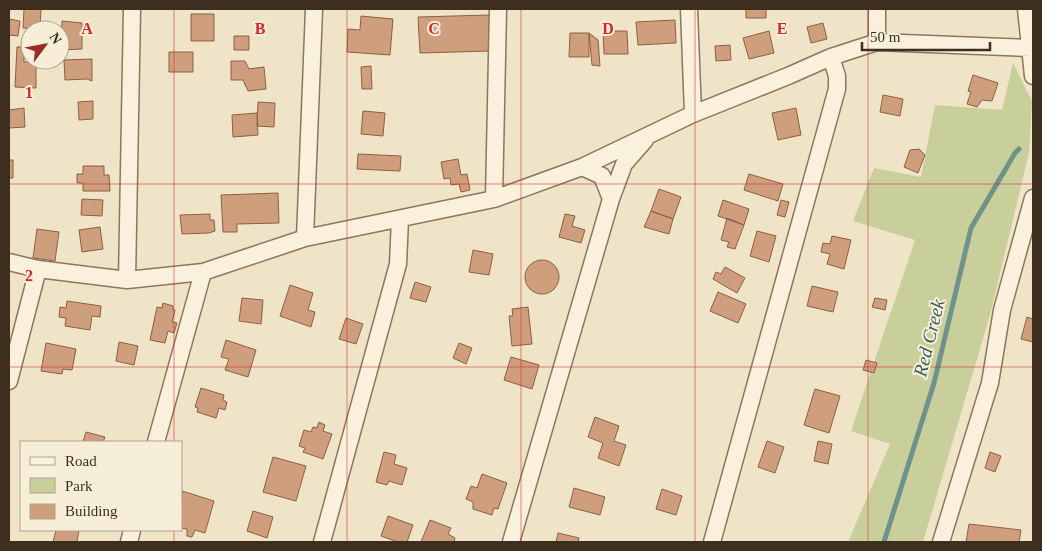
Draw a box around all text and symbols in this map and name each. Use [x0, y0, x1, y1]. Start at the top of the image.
north arrow [20, 20, 70, 70]
text: A [81, 20, 93, 37]
text: B [255, 20, 266, 37]
text: C [428, 20, 440, 37]
text: D [602, 20, 614, 37]
text: E [777, 20, 787, 37]
scale bar [862, 20, 990, 52]
text: 50 m [870, 29, 901, 45]
text: N [47, 30, 65, 47]
text: 1 [25, 84, 33, 101]
text: 2 [25, 267, 33, 284]
water label: Red Creek [909, 297, 949, 380]
legend [20, 441, 182, 531]
text: Road [65, 453, 97, 469]
text: Park [65, 478, 93, 494]
text: Building [65, 503, 118, 519]

